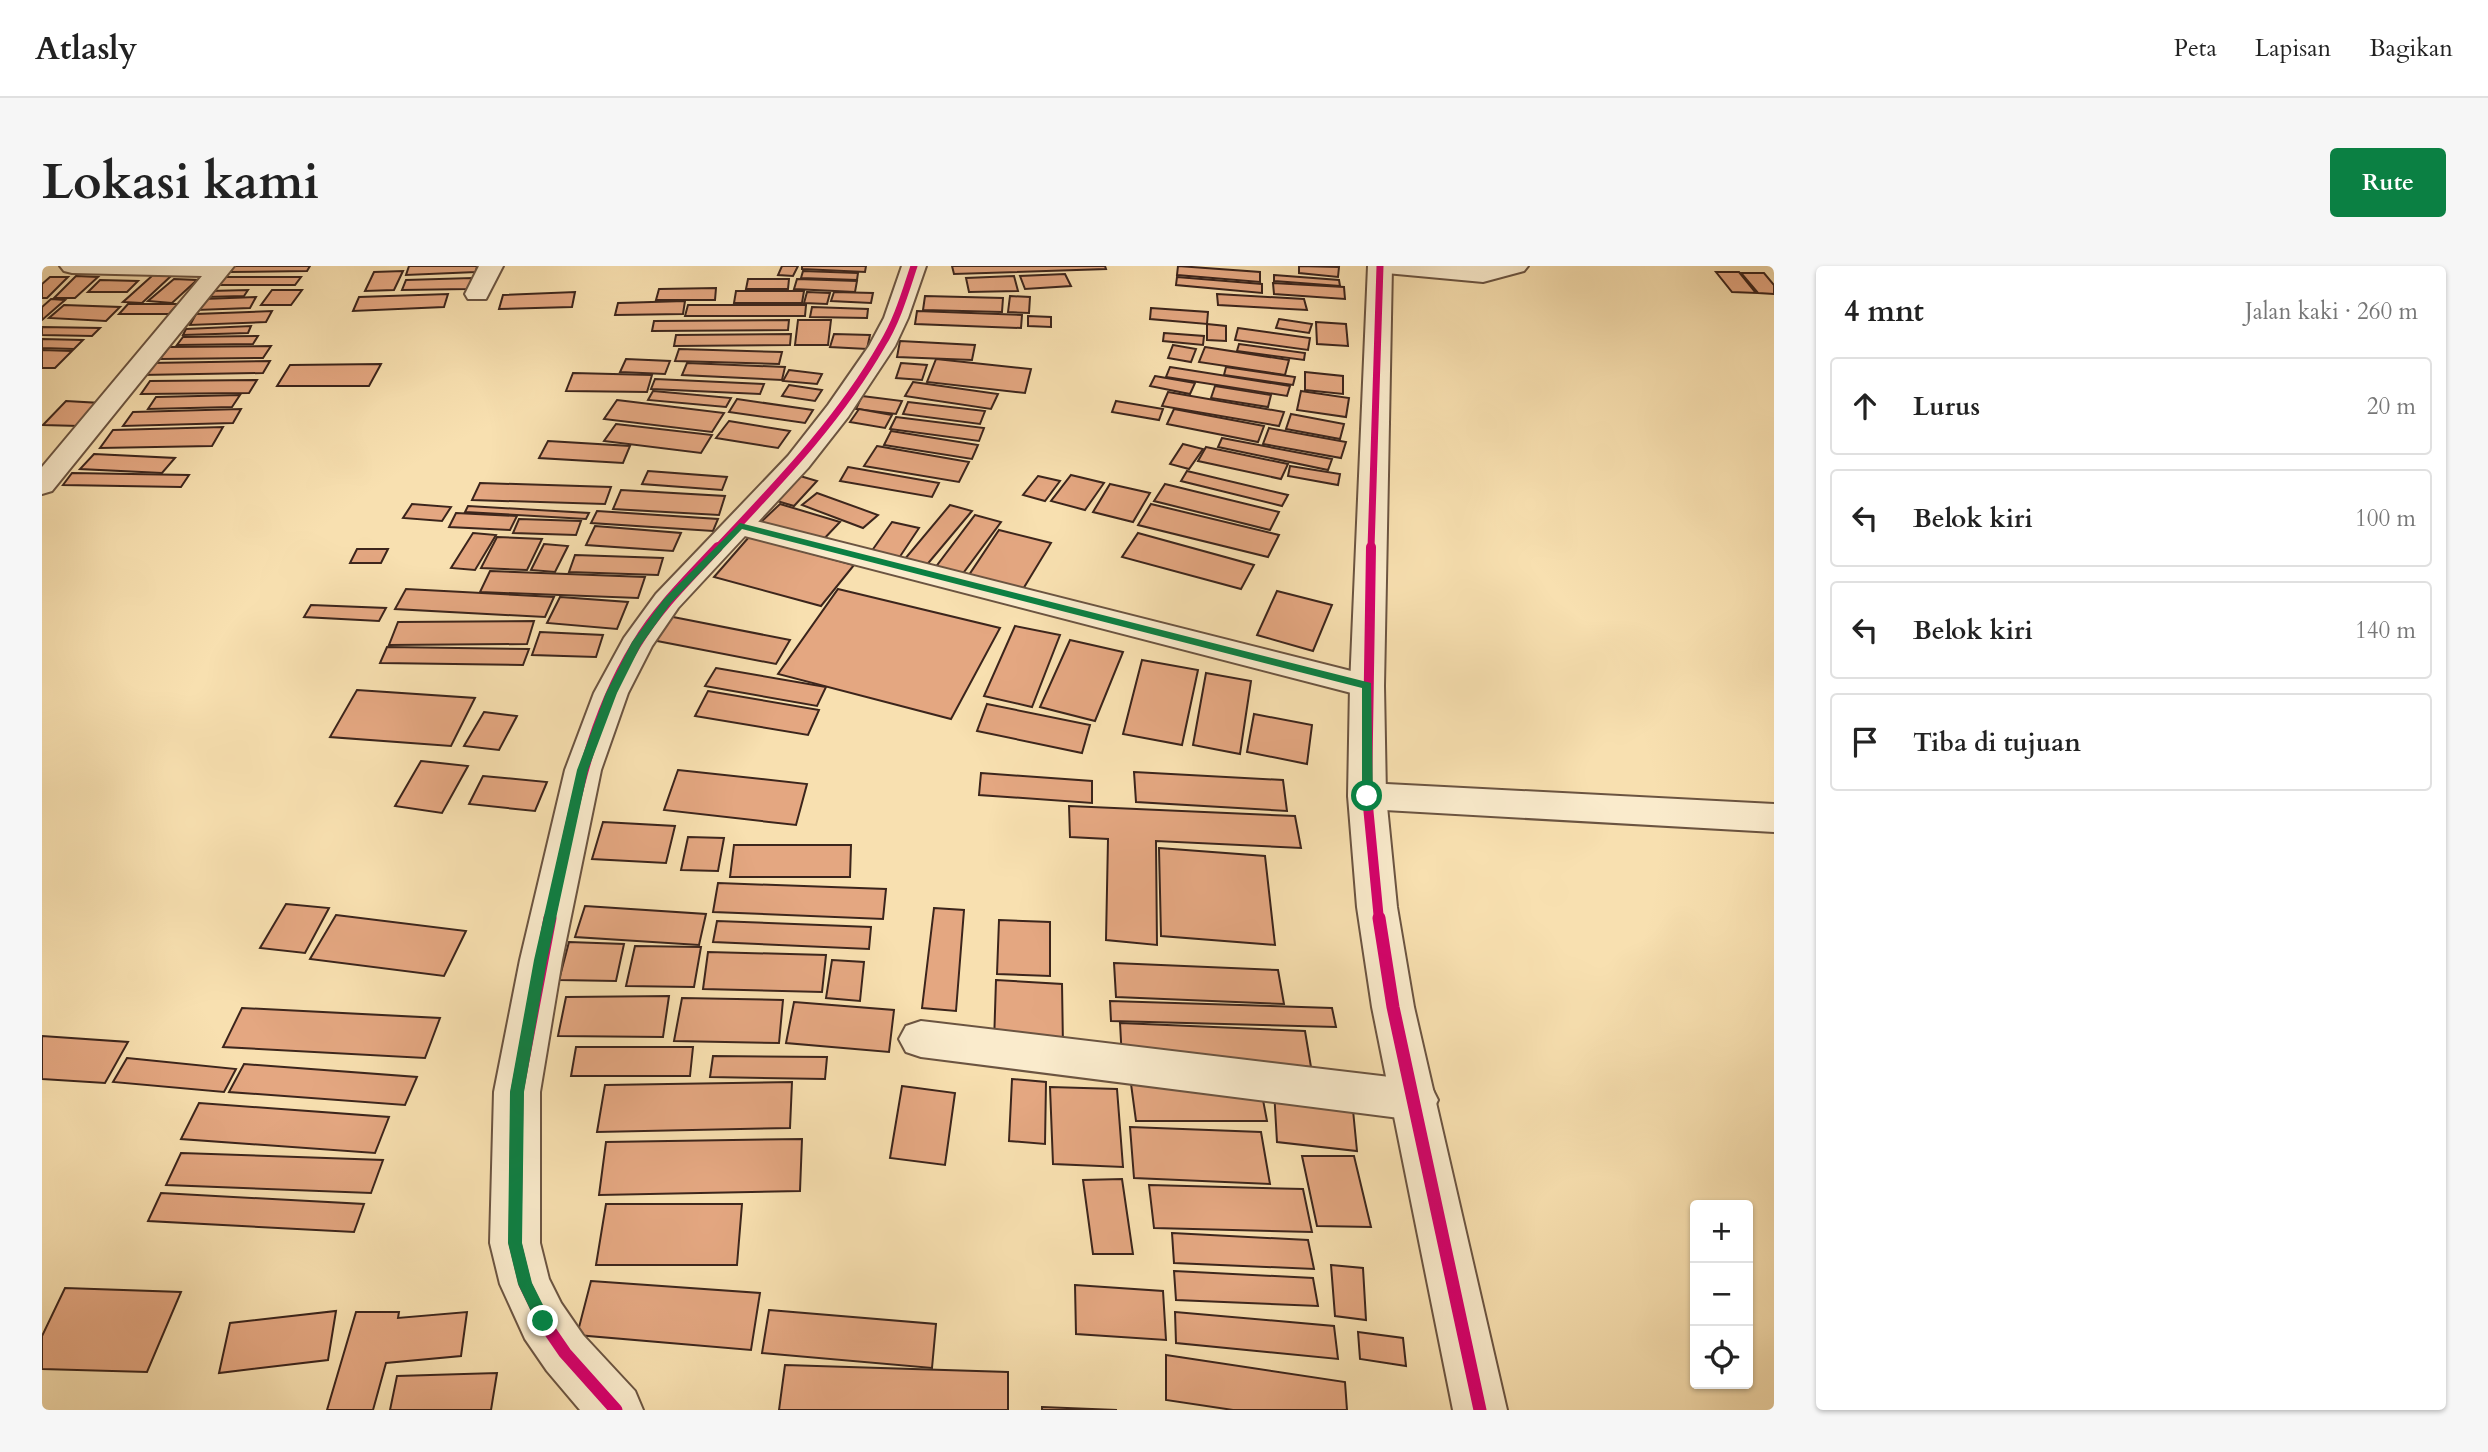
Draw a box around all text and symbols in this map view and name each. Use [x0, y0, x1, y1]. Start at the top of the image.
text: Atlasly [35, 26, 137, 71]
text: Peta [2174, 32, 2217, 65]
text: Lapisan [2255, 32, 2331, 65]
text: Bagikan [2369, 32, 2453, 65]
button: Rute [2330, 148, 2446, 217]
text: Lokasi kami [42, 149, 319, 216]
text: 4 mnt [1844, 291, 1924, 332]
text: Jalan kaki · 260 m [2245, 296, 2418, 327]
icon: ahead [1846, 387, 1884, 425]
text: Lurus [1913, 389, 1980, 424]
text: 20 m [2367, 391, 2416, 422]
icon: left [1846, 499, 1884, 537]
text: Belok kiri [1913, 501, 2033, 536]
text: 100 m [2355, 503, 2416, 534]
icon: left [1846, 611, 1884, 649]
text: Belok kiri [1913, 613, 2033, 648]
text: 140 m [2355, 615, 2416, 646]
icon: arrive [1846, 723, 1884, 761]
text: Tiba di tujuan [1913, 725, 2081, 760]
route start [1351, 780, 1382, 811]
map controls [1690, 1200, 1753, 1389]
button: + [1690, 1200, 1753, 1263]
button: − [1690, 1263, 1753, 1326]
route end [527, 1305, 558, 1336]
button: locate [1690, 1326, 1753, 1389]

